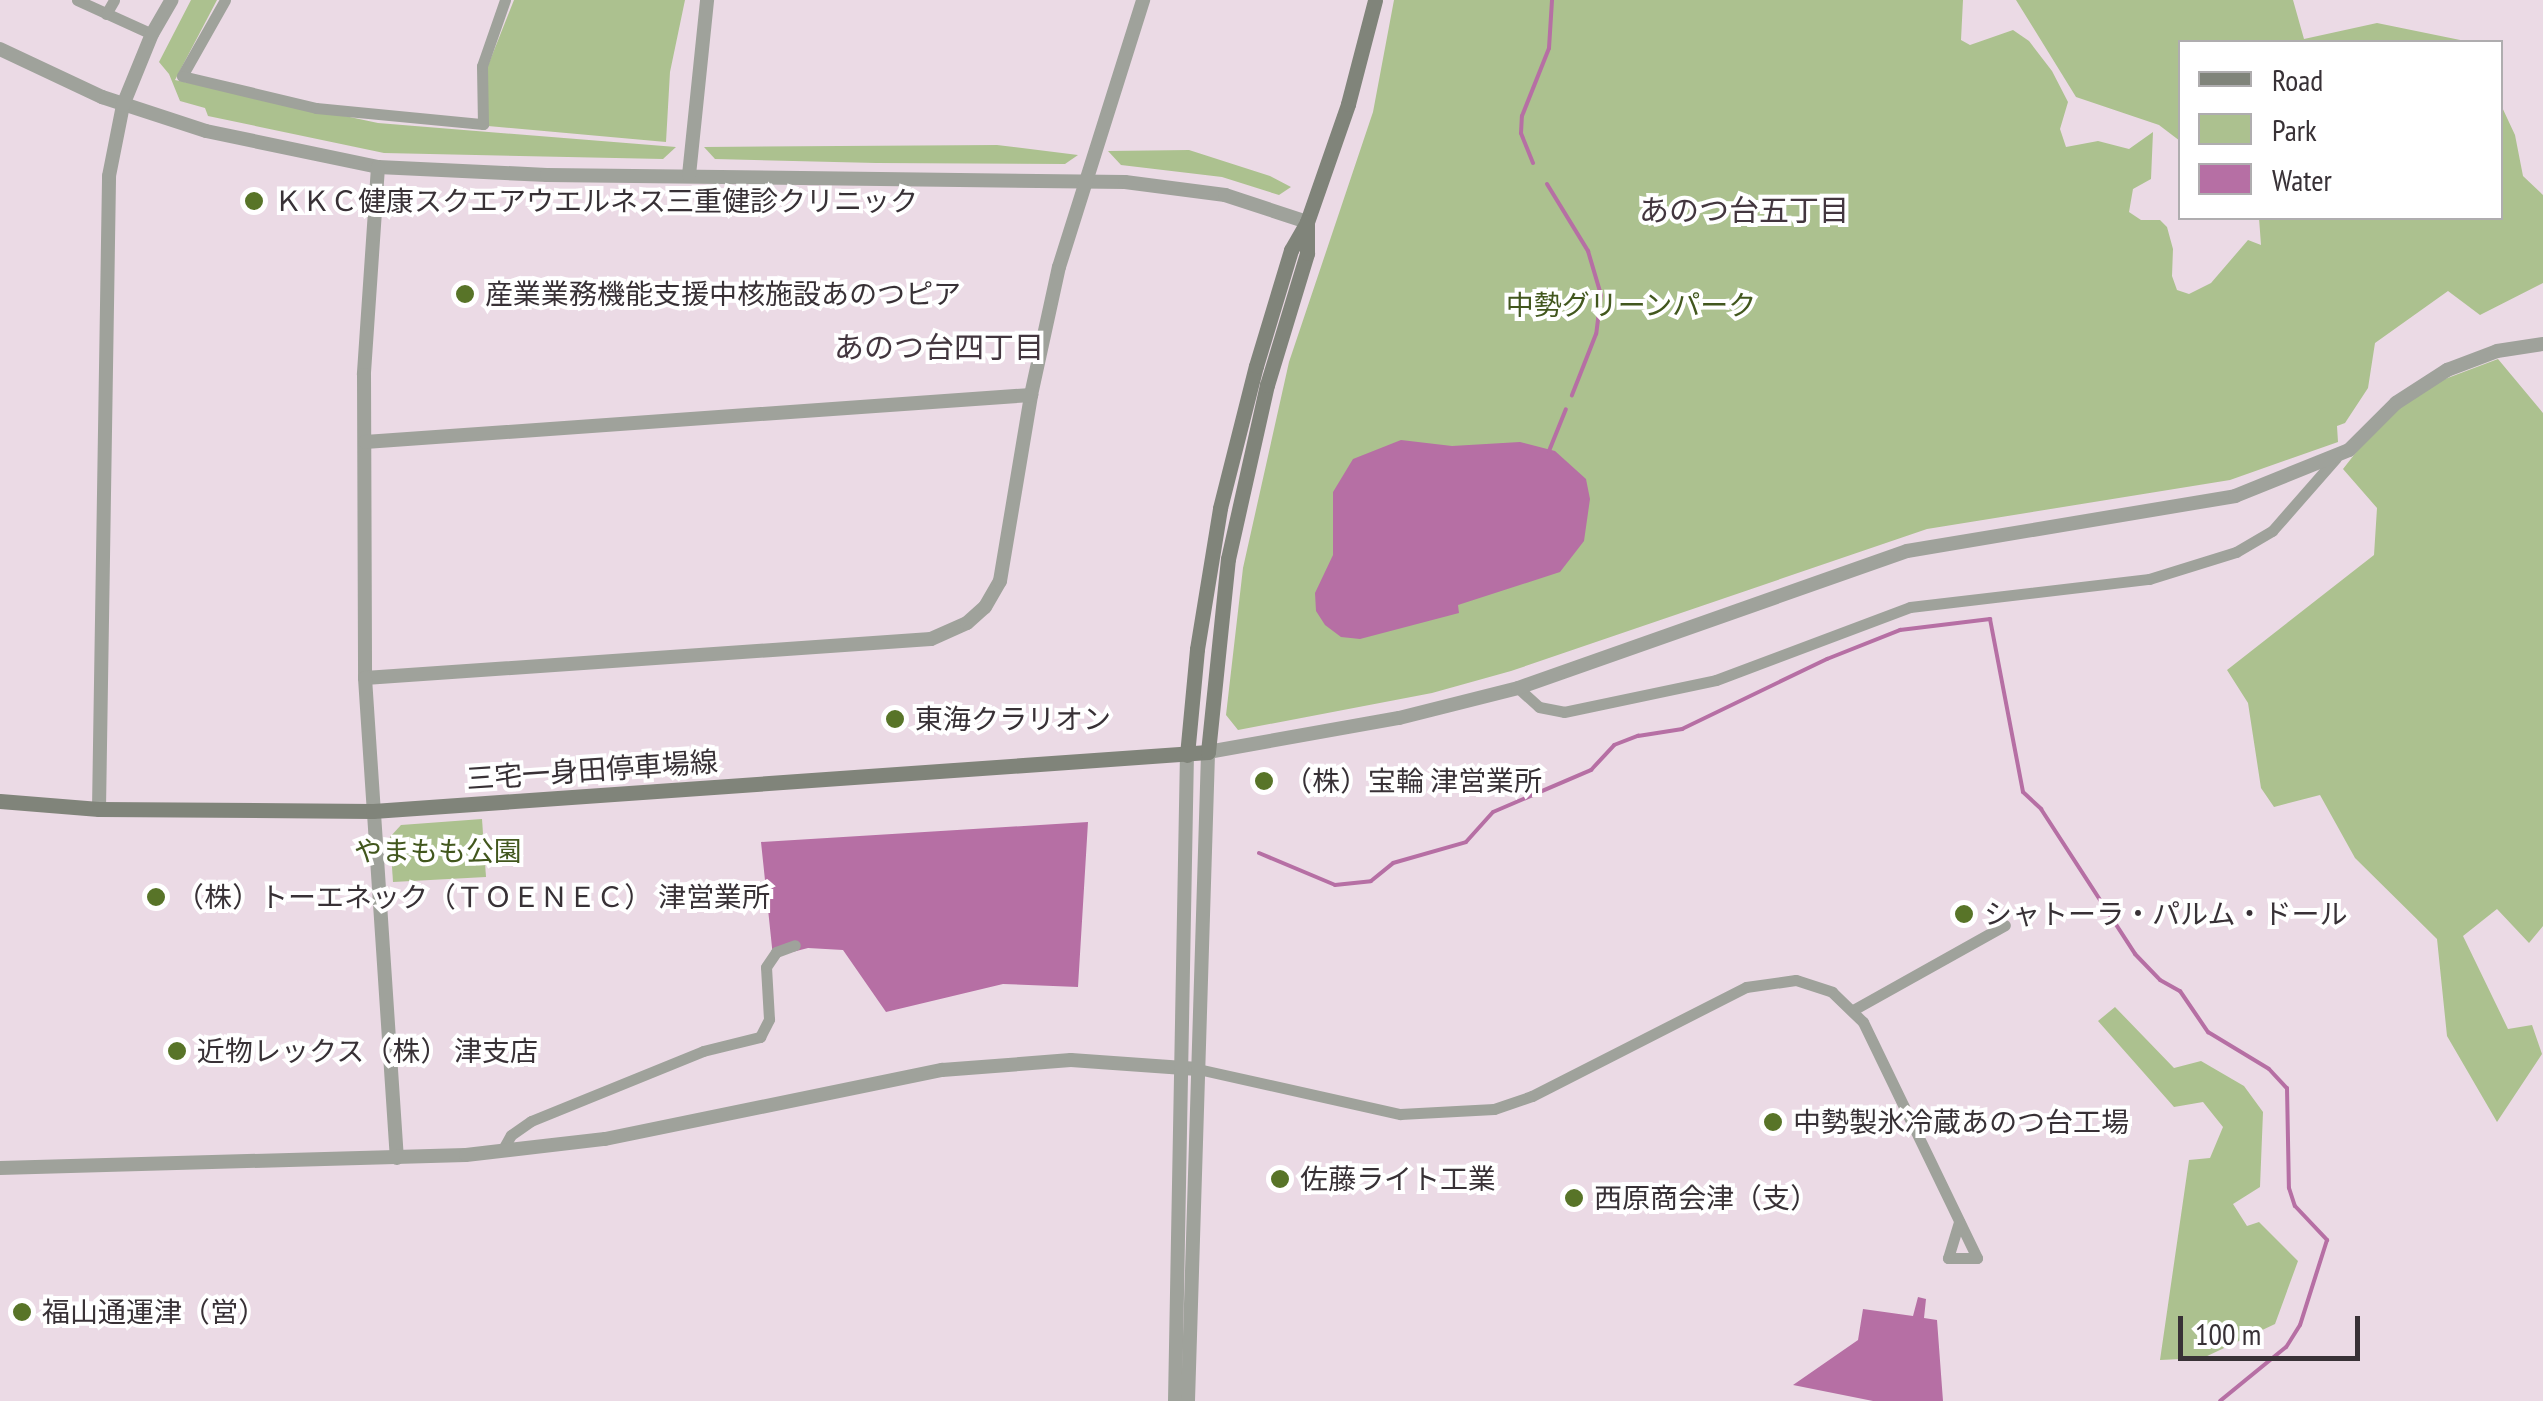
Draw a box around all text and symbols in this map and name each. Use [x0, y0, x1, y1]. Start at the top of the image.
legend [2178, 40, 2503, 220]
text: Road [2272, 60, 2323, 99]
text: Park [2272, 110, 2317, 149]
text: Water [2272, 160, 2332, 199]
place label: ＫＫＣ健康スクエアウエルネス三重健診クリニック [274, 184, 918, 218]
marker: ＫＫＣ健康スクエアウエルネス三重健診クリニック [243, 190, 265, 212]
district label: あのつ台五丁目 [1639, 192, 1849, 228]
place label: 産業業務機能支援中核施設あのつピア [485, 277, 961, 311]
marker: 産業業務機能支援中核施設あのつピア [454, 283, 476, 305]
park label: 中勢グリーンパーク [1505, 288, 1757, 322]
district label: あのつ台四丁目 [834, 329, 1044, 365]
place label: 東海クラリオン [915, 702, 1111, 736]
marker: 東海クラリオン [884, 708, 906, 730]
street label: 三宅一身田停車場線 [465, 744, 719, 796]
place label: （株）宝輪 津営業所 [1284, 764, 1542, 798]
marker: （株）宝輪 津営業所 [1253, 770, 1275, 792]
park label: やまもも公園 [354, 834, 522, 868]
place label: （株）トーエネック（ＴＯＥＮＥＣ） 津営業所 [176, 880, 770, 914]
marker: （株）トーエネック（ＴＯＥＮＥＣ） 津営業所 [145, 886, 167, 908]
place label: シャトーラ・パルム・ドール [1984, 897, 2348, 931]
marker: シャトーラ・パルム・ドール [1953, 903, 1975, 925]
place label: 近物レックス（株） 津支店 [197, 1034, 539, 1068]
marker: 近物レックス（株） 津支店 [166, 1040, 188, 1062]
place label: 中勢製氷冷蔵あのつ台工場 [1793, 1105, 2129, 1139]
marker: 中勢製氷冷蔵あのつ台工場 [1762, 1111, 1784, 1133]
place label: 佐藤ライト工業 [1300, 1162, 1496, 1196]
marker: 佐藤ライト工業 [1269, 1168, 1291, 1190]
place label: 西原商会津（支） [1594, 1181, 1818, 1215]
marker: 西原商会津（支） [1563, 1187, 1585, 1209]
place label: 福山通運津（営） [42, 1295, 266, 1329]
scale bar [2183, 1296, 2366, 1358]
marker: 福山通運津（営） [11, 1301, 33, 1323]
text: 100 m [2195, 1314, 2261, 1353]

